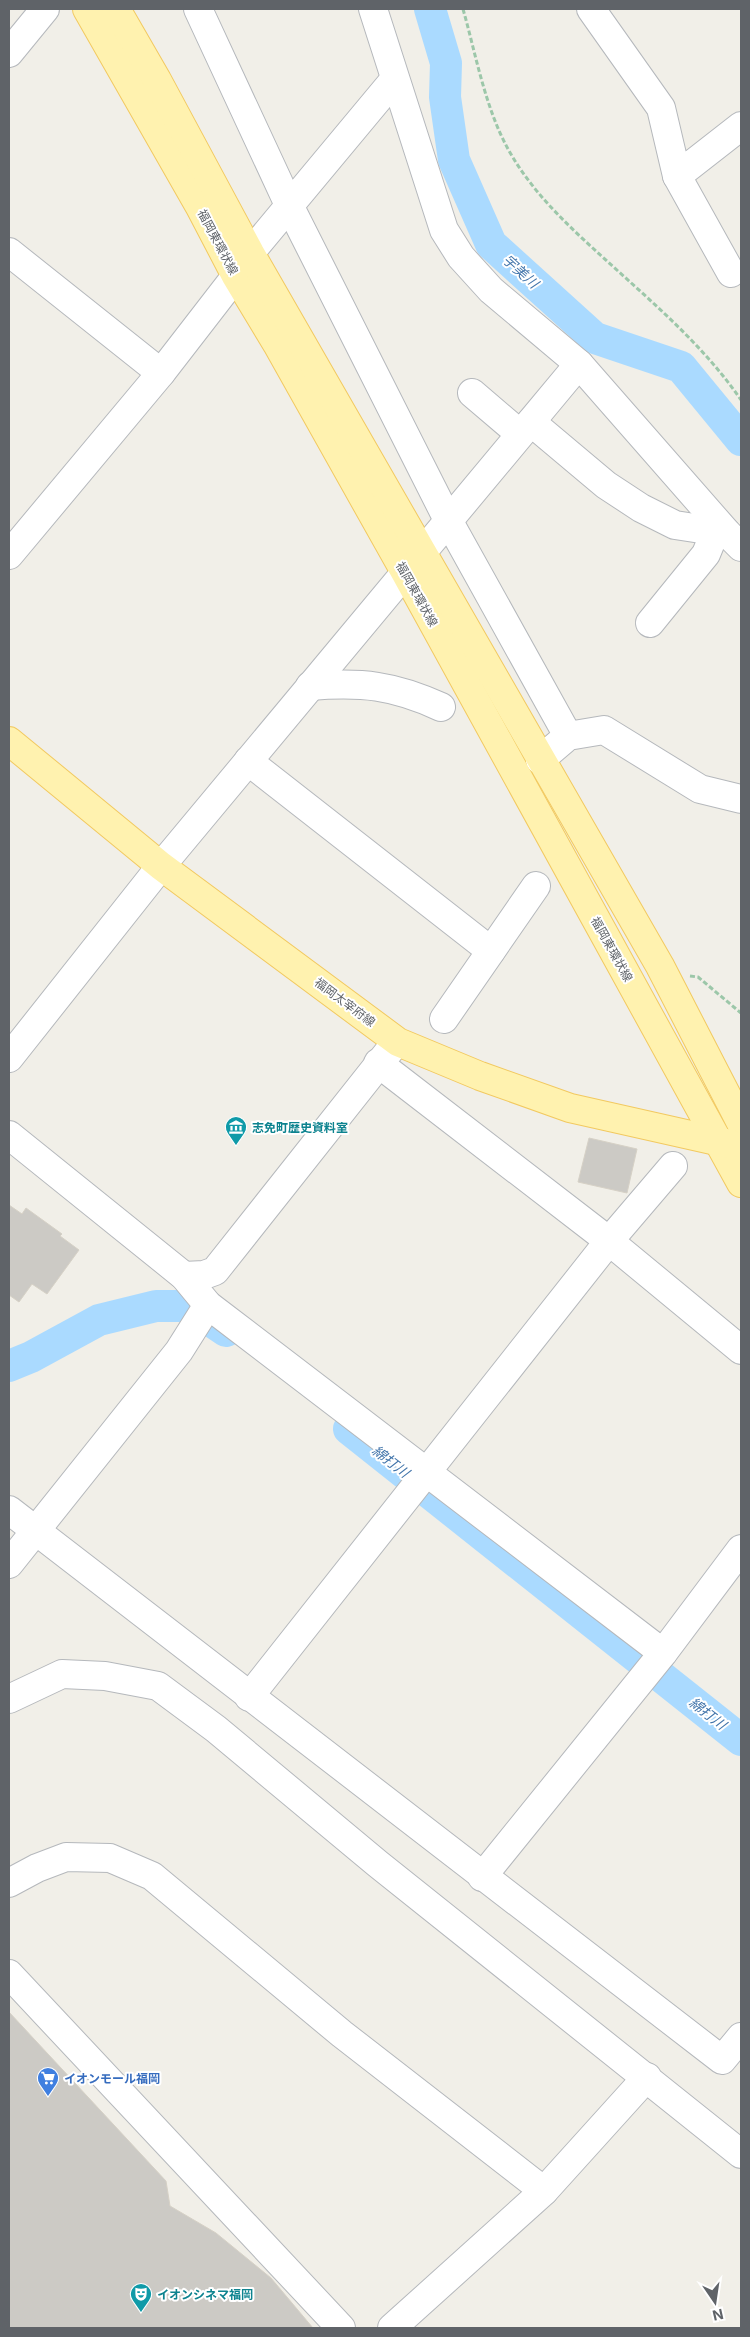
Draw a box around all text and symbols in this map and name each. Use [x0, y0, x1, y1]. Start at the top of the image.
street label: 福岡東環状線 [194, 207, 242, 277]
water label: 宇美川 [500, 251, 544, 293]
street label: 福岡東環状線 [393, 559, 441, 629]
street label: 福岡東環状線 [588, 914, 636, 984]
street label: 福岡太宰府線 [312, 974, 378, 1030]
museum icon: 志免町歴史資料室 [224, 1115, 248, 1146]
place label: 志免町歴史資料室 [252, 1120, 348, 1135]
water label: 綿打川 [369, 1441, 414, 1482]
water label: 綿打川 [686, 1693, 731, 1734]
supermarket icon: イオンモール福岡 [36, 2066, 60, 2097]
place label: イオンモール福岡 [64, 2071, 160, 2086]
north arrow [690, 2277, 740, 2327]
theatre icon: イオンシネマ福岡 [129, 2282, 153, 2313]
place label: イオンシネマ福岡 [157, 2287, 253, 2302]
text: N [711, 2306, 725, 2325]

